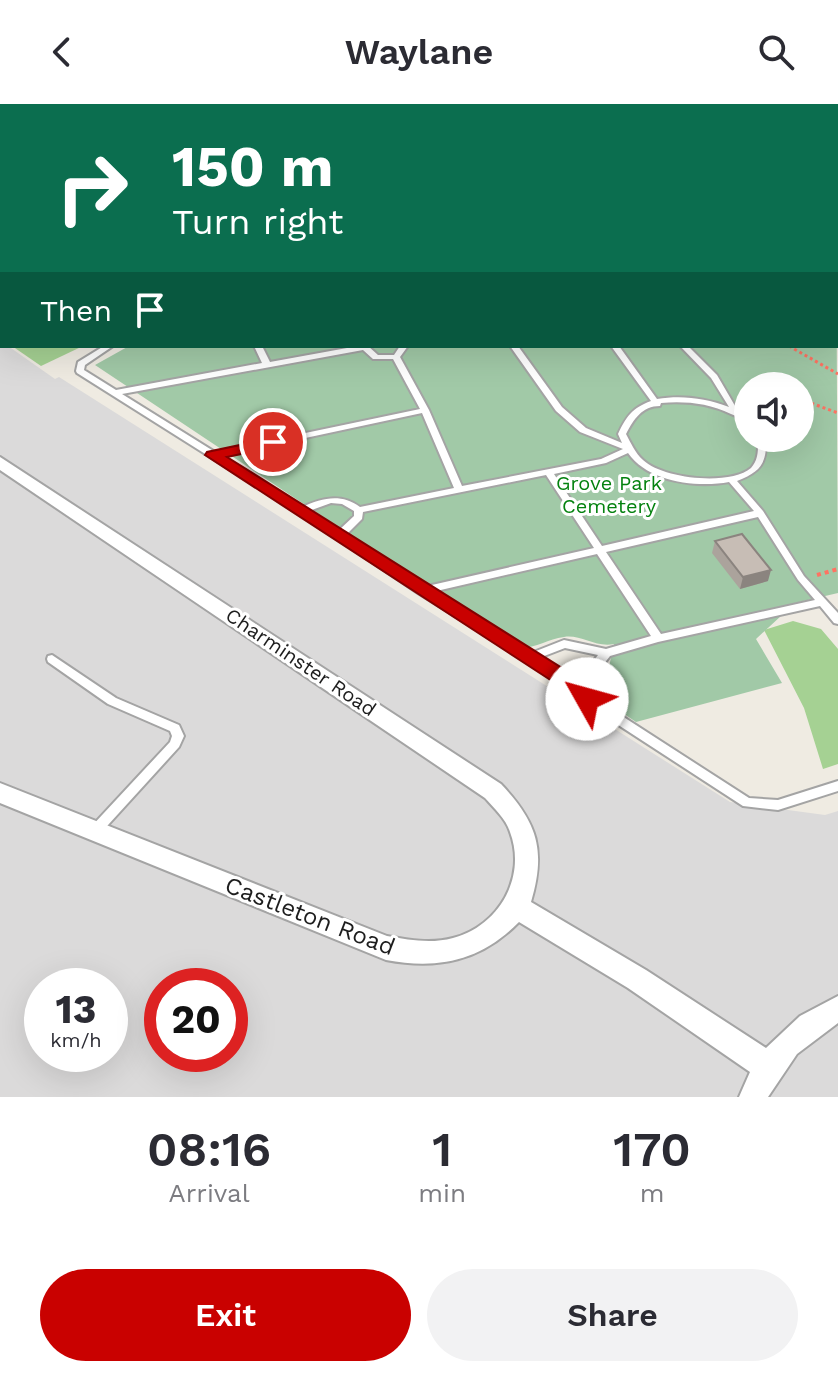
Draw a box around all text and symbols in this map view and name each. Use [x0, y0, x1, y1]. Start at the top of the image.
icon: back [40, 30, 84, 74]
icon: search [754, 30, 798, 74]
text: Waylane [345, 31, 493, 73]
text: 150 m [172, 134, 334, 200]
icon: right [40, 136, 144, 240]
text: Turn right [172, 201, 343, 243]
icon: arrive [128, 288, 172, 332]
text: Then [40, 293, 112, 328]
map controls [734, 372, 814, 452]
button: sound [734, 372, 814, 452]
pin [239, 408, 307, 476]
icon: arrive [251, 420, 295, 464]
park label: Grove Park Cemetery [556, 471, 662, 518]
street label: Charminster Road [221, 603, 381, 721]
position arrow [545, 657, 629, 741]
street label: Castleton Road [221, 871, 399, 961]
speed limit sign: 20 [144, 968, 248, 1072]
text: 13 [56, 986, 96, 1033]
text: km/h [50, 1028, 102, 1052]
text: 08:16 [147, 1121, 271, 1178]
text: 1 [432, 1121, 452, 1178]
text: 170 [613, 1121, 691, 1178]
text: Arrival [169, 1178, 250, 1208]
text: min [418, 1178, 466, 1208]
text: m [640, 1178, 664, 1208]
button: Exit [40, 1269, 411, 1361]
button: Share [427, 1269, 798, 1361]

